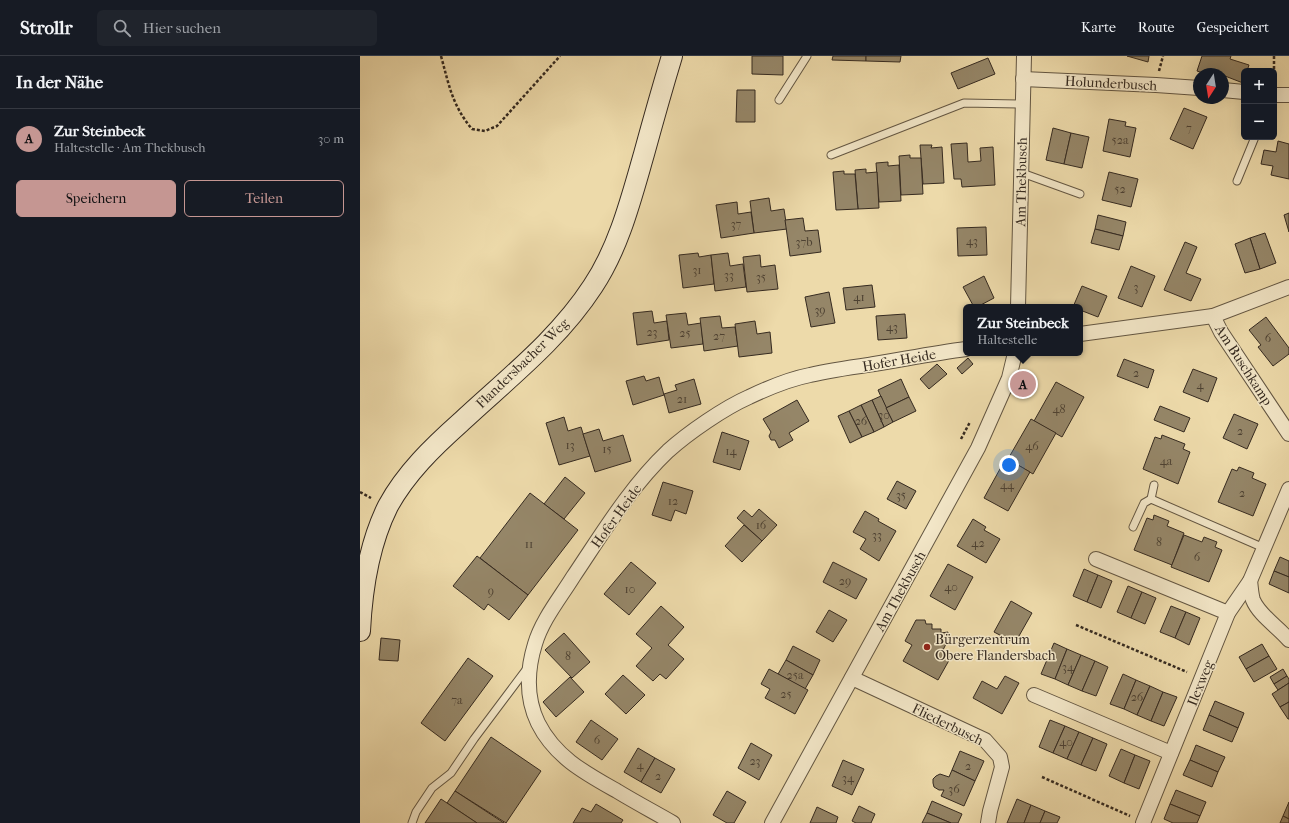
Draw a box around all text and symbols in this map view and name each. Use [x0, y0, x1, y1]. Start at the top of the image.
search box [97, 10, 377, 46]
text: Strollr [20, 17, 73, 39]
icon: search [111, 17, 133, 39]
text: Hier suchen [143, 19, 221, 37]
text: Karte [1081, 19, 1116, 36]
text: Route [1138, 19, 1175, 36]
text: Gespeichert [1197, 19, 1269, 36]
north arrow [1193, 68, 1229, 104]
map controls [1241, 68, 1277, 140]
button: + [1241, 68, 1277, 104]
text: In der Nähe [16, 72, 103, 92]
street label: Holunderbusch [1064, 73, 1158, 94]
button: − [1241, 104, 1277, 140]
house number: 7 [1186, 121, 1192, 135]
text: Zur Steinbeck [54, 122, 145, 140]
text: A [25, 131, 33, 146]
text: 30 m [318, 131, 344, 146]
house number: 52a [1112, 133, 1129, 147]
street label: Am Thekbusch [1012, 137, 1031, 228]
text: Haltestelle · Am Thekbusch [54, 140, 206, 155]
button: Speichern [16, 180, 176, 217]
button: Teilen [184, 180, 344, 217]
house number: 52 [1114, 182, 1126, 196]
house number: 37 [731, 217, 742, 231]
house number: 43 [966, 234, 978, 248]
house number: 37b [796, 235, 813, 249]
house number: 31 [692, 263, 702, 277]
house number: 33 [724, 268, 734, 282]
house number: 35 [756, 270, 766, 284]
house number: 3 [1134, 280, 1139, 294]
house number: 41 [853, 290, 865, 304]
house number: 39 [814, 303, 826, 317]
popup [963, 304, 1083, 356]
street label: Flandersbacher Weg [472, 314, 573, 412]
text: Zur Steinbeck [977, 314, 1069, 332]
house number: 43 [886, 320, 898, 334]
street label: Am Buschkamp [1211, 321, 1276, 409]
house number: 23 [646, 325, 658, 339]
house number: 25 [679, 326, 691, 340]
house number: 27 [713, 329, 725, 343]
house number: 6 [1265, 331, 1272, 345]
text: Haltestelle [977, 332, 1038, 347]
street label: Hofer Heide [861, 346, 937, 375]
house number: 2 [1133, 366, 1139, 380]
pin: A [1010, 369, 1036, 399]
house number: 4 [1196, 378, 1204, 392]
house number: 21 [677, 392, 687, 406]
house number: 48 [1052, 402, 1066, 416]
house number: 30 [878, 408, 890, 422]
house number: 26 [855, 414, 868, 428]
house number: 2 [1237, 424, 1243, 438]
house number: 13 [565, 438, 575, 452]
house number: 46 [1025, 439, 1039, 453]
house number: 15 [602, 442, 612, 456]
house number: 14 [725, 444, 738, 458]
house number: 4a [1160, 454, 1173, 468]
your location [999, 455, 1019, 475]
house number: 44 [1000, 478, 1015, 492]
street label: Hofer Heide [588, 481, 645, 551]
house number: 2 [1239, 486, 1245, 500]
house number: 35 [896, 488, 906, 502]
house number: 12 [668, 494, 678, 508]
house number: 16 [756, 518, 767, 532]
house number: 33 [872, 528, 882, 542]
house number: 8 [1156, 535, 1162, 549]
house number: 42 [971, 536, 985, 550]
house number: 11 [525, 537, 533, 551]
street label: Am Thekbusch [871, 548, 930, 635]
house number: 6 [1194, 550, 1201, 564]
house number: 29 [839, 574, 851, 588]
house number: 40 [944, 580, 958, 594]
house number: 10 [625, 582, 635, 596]
house number: 9 [488, 584, 494, 598]
place label: Bürgerzentrum Obere Flandersbach [935, 631, 1056, 664]
marker: Bürgerzentrum Obere Flandersbach [922, 642, 932, 652]
house number: 8 [565, 649, 571, 663]
street label: Ilexweg [1184, 657, 1218, 709]
house number: 34 [1062, 660, 1075, 674]
house number: 25a [787, 668, 804, 682]
house number: 25 [780, 687, 792, 701]
house number: 26 [1131, 690, 1144, 704]
house number: 7a [451, 693, 463, 707]
street label: Fliederbusch [909, 700, 986, 749]
house number: 6 [594, 733, 601, 747]
house number: 40 [1059, 735, 1073, 749]
house number: 23 [749, 754, 761, 768]
house number: 4 [636, 758, 644, 772]
house number: 2 [965, 759, 971, 773]
house number: 2 [655, 769, 661, 783]
house number: 34 [842, 771, 855, 785]
house number: 36 [948, 782, 960, 796]

